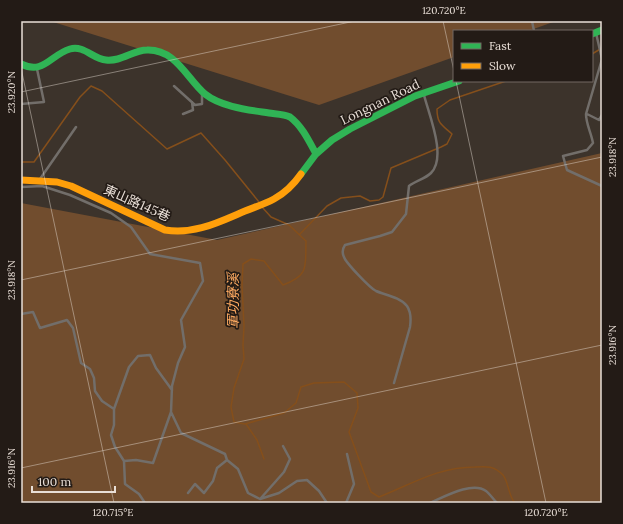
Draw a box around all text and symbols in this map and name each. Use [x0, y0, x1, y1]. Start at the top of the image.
text: 120.720°E [422, 4, 466, 17]
legend [453, 30, 593, 82]
text: Fast [489, 38, 512, 53]
text: Slow [489, 58, 516, 73]
text: 23.920°N [5, 70, 18, 113]
street label: Longnan Road [337, 75, 423, 129]
text: 23.918°N [606, 137, 619, 177]
street label: 東山路145巷 [101, 181, 173, 225]
text: 23.918°N [5, 260, 18, 300]
water label: 軍功寮溪 [224, 271, 242, 329]
text: 23.916°N [606, 325, 619, 365]
text: 23.916°N [5, 448, 18, 488]
scale bar [32, 468, 115, 494]
text: 100 m [38, 474, 71, 489]
text: 120.715°E [92, 506, 134, 519]
text: 120.720°E [524, 506, 568, 519]

